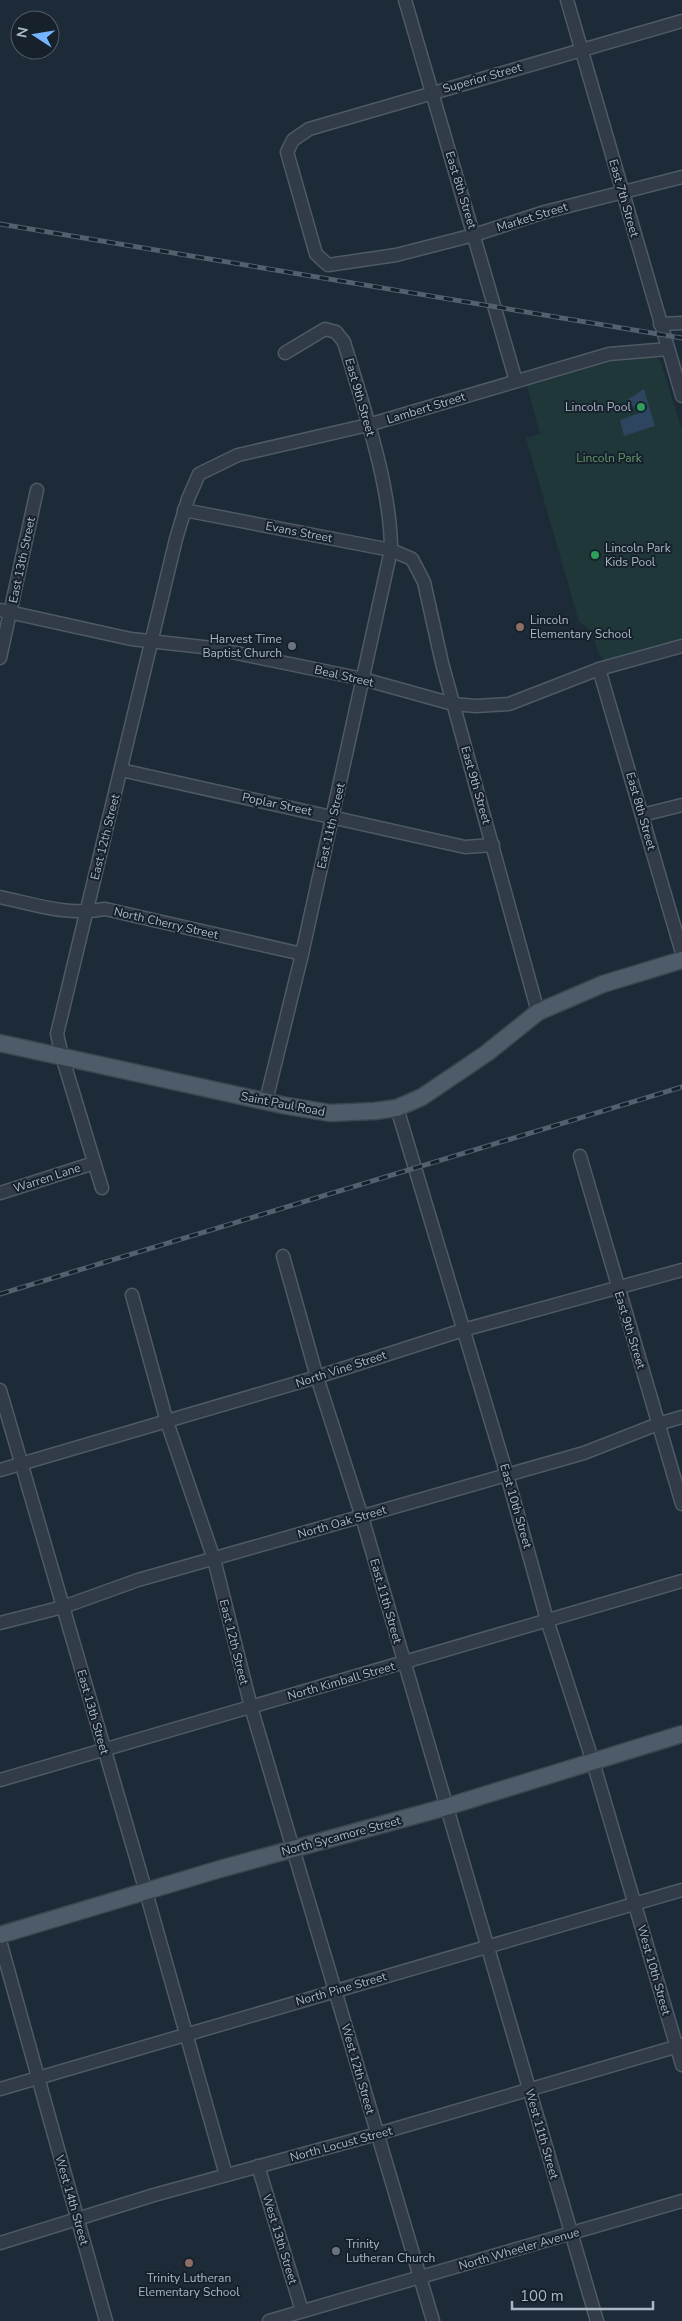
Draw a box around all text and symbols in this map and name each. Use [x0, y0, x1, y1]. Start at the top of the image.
north arrow [10, 10, 60, 60]
text: N [12, 25, 33, 40]
street label: Superior Street [441, 59, 524, 97]
street label: East 8th Street [442, 149, 481, 231]
street label: East 7th Street [605, 157, 643, 240]
street label: Market Street [495, 198, 570, 235]
street label: East 9th Street [341, 356, 379, 439]
street label: Lambert Street [385, 388, 468, 428]
place label: Lincoln Pool [565, 399, 631, 415]
marker: Lincoln Pool [635, 401, 647, 413]
park label: Lincoln Park [576, 450, 643, 466]
street label: East 13th Street [5, 515, 39, 604]
street label: Evans Street [264, 518, 335, 546]
place label: Lincoln Park Kids Pool [605, 540, 672, 570]
marker: Lincoln Park Kids Pool [589, 549, 601, 561]
place label: Lincoln Elementary School [530, 612, 632, 642]
marker: Lincoln Elementary School [514, 621, 526, 633]
place label: Harvest Time Baptist Church [202, 631, 282, 661]
marker: Harvest Time Baptist Church [286, 640, 298, 652]
street label: Beal Street [313, 661, 376, 691]
street label: East 9th Street [457, 744, 495, 827]
street label: East 8th Street [622, 770, 660, 853]
street label: East 11th Street [313, 781, 349, 870]
street label: Poplar Street [241, 789, 314, 819]
street label: East 12th Street [87, 792, 124, 881]
street label: North Cherry Street [112, 903, 220, 943]
street label: Saint Paul Road [239, 1088, 327, 1120]
street label: Warren Lane [11, 1160, 83, 1196]
street label: East 9th Street [611, 1289, 650, 1371]
street label: North Vine Street [294, 1347, 389, 1391]
street label: East 10th Street [496, 1462, 536, 1551]
street label: North Oak Street [296, 1501, 389, 1542]
street label: East 11th Street [366, 1557, 406, 1646]
street label: East 12th Street [216, 1598, 253, 1687]
street label: North Kimball Street [285, 1658, 397, 1704]
street label: East 13th Street [73, 1668, 113, 1757]
street label: North Sycamore Street [280, 1812, 403, 1860]
street label: West 10th Street [633, 1923, 675, 2018]
street label: North Pine Street [294, 1968, 389, 2010]
street label: West 12th Street [337, 2022, 379, 2117]
street label: West 11th Street [521, 2087, 563, 2182]
street label: North Locust Street [288, 2122, 395, 2165]
street label: West 14th Street [51, 2153, 93, 2248]
street label: West 13th Street [259, 2192, 301, 2287]
street label: North Wheeler Avenue [457, 2224, 581, 2274]
place label: Trinity Lutheran Church [346, 2236, 435, 2266]
marker: Trinity Lutheran Church [330, 2245, 342, 2257]
marker: Trinity Lutheran Elementary School [183, 2257, 195, 2269]
place label: Trinity Lutheran Elementary School [138, 2270, 240, 2300]
scale bar [512, 2278, 653, 2310]
text: 100 m [520, 2286, 564, 2306]

